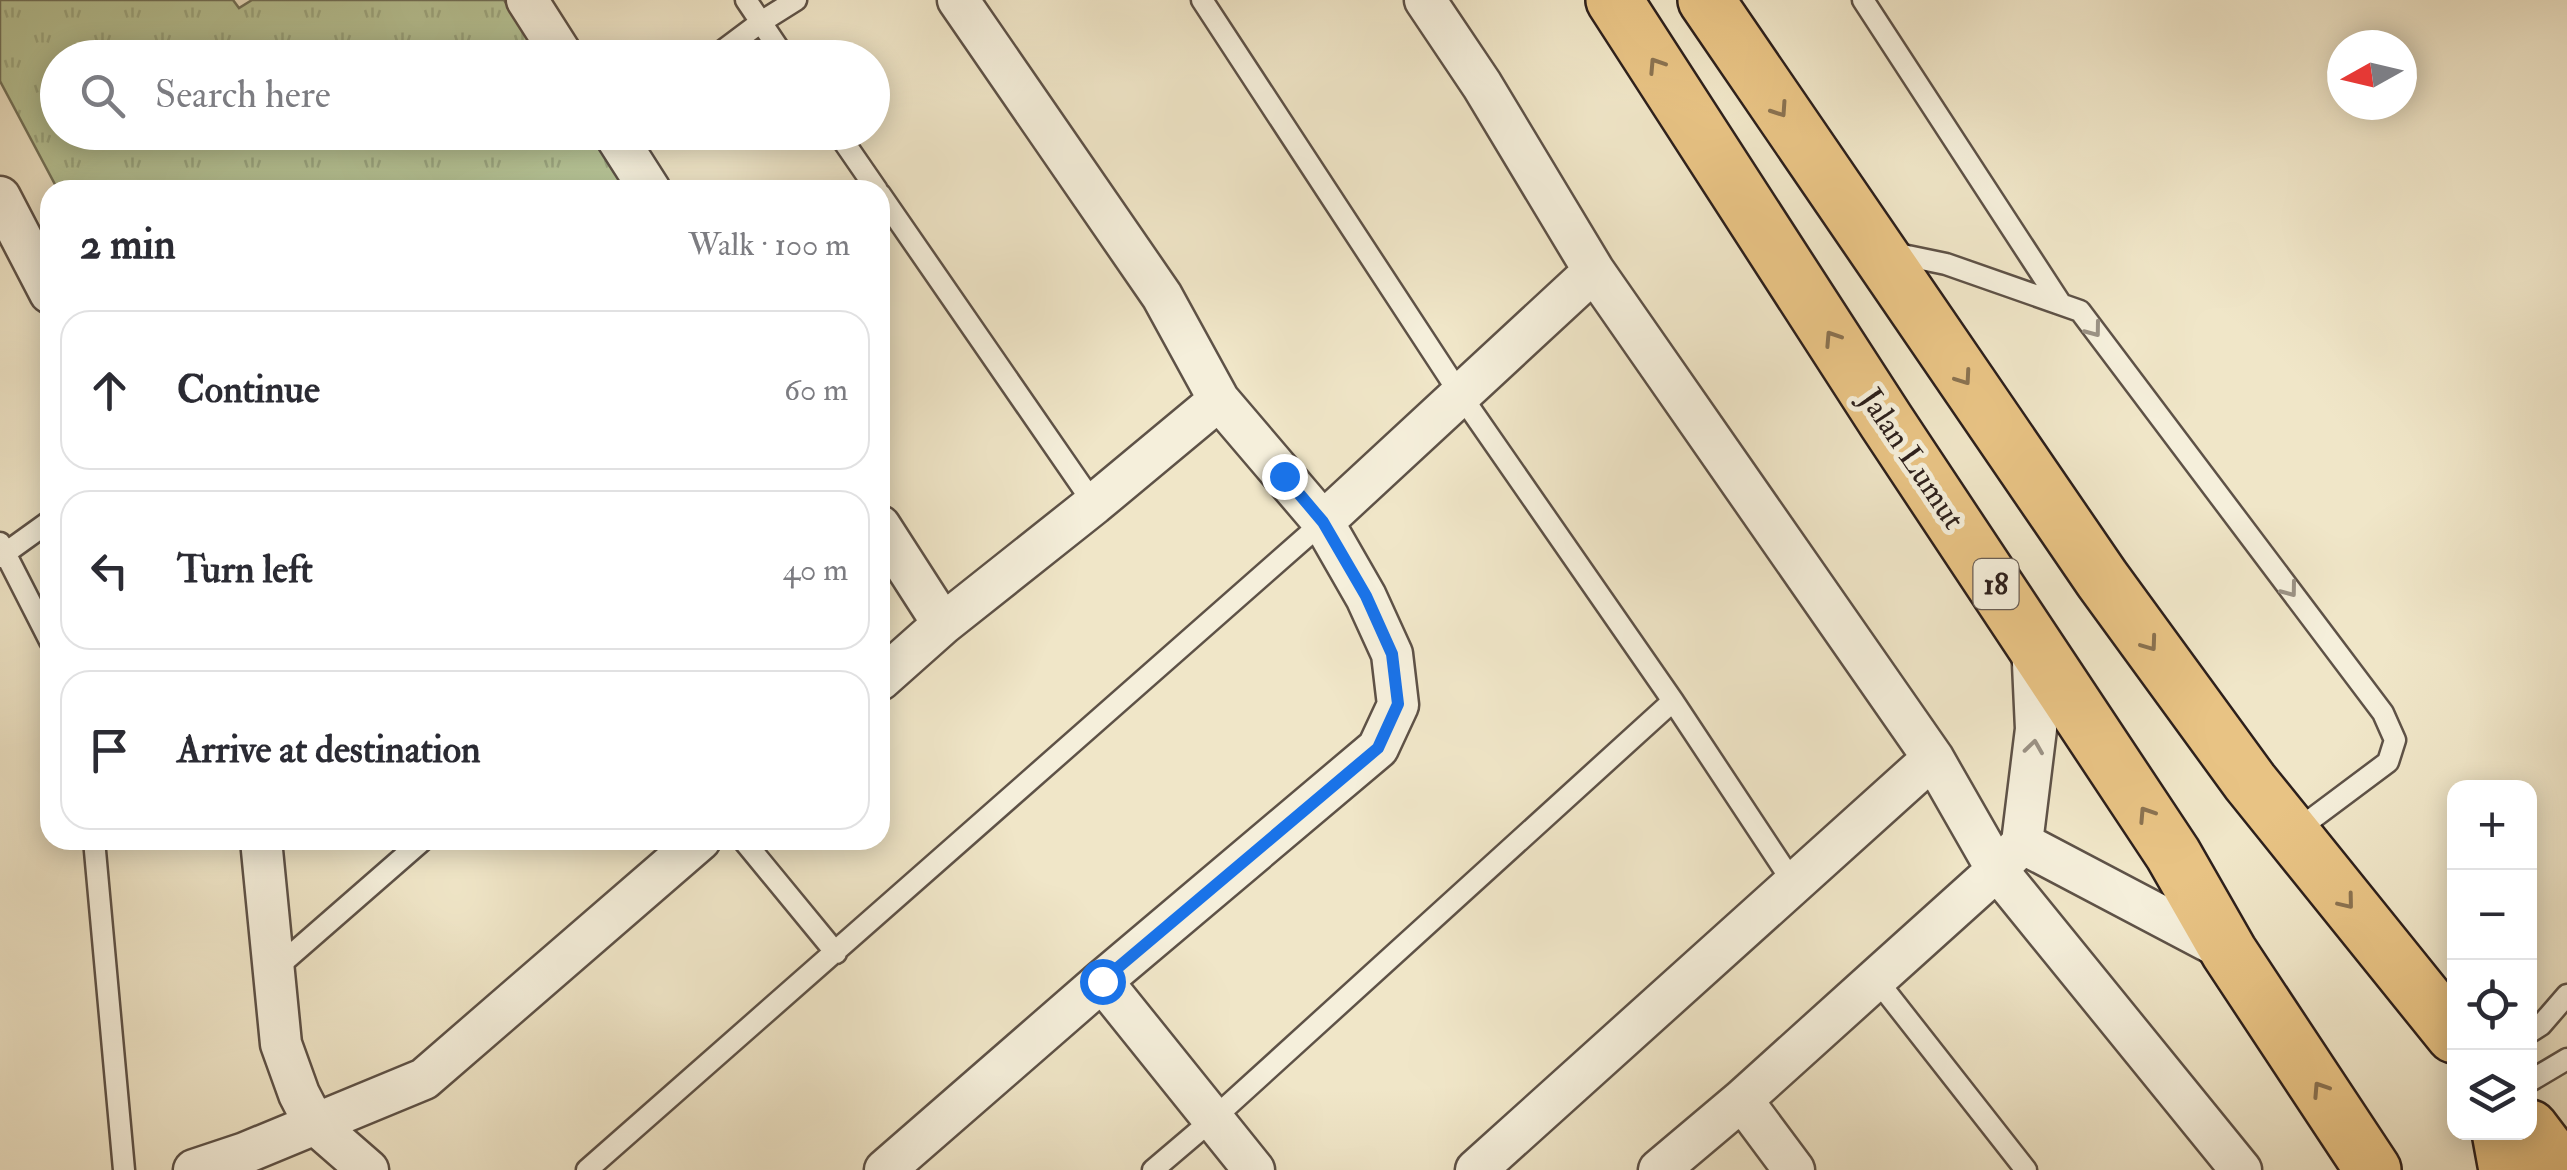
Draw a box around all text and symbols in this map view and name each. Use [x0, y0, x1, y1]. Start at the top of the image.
north arrow [2327, 30, 2417, 120]
search box [40, 40, 890, 150]
one-way arrow [1650, 58, 1669, 76]
icon: search [75, 68, 130, 123]
text: Search here [155, 71, 331, 119]
one-way arrow [1768, 99, 1786, 117]
text: 2 min [80, 219, 176, 271]
text: Walk · 100 m [688, 225, 850, 265]
one-way arrow [2083, 319, 2100, 337]
one-way arrow [1826, 331, 1845, 349]
icon: ahead [82, 363, 137, 418]
text: Continue [177, 366, 320, 414]
one-way arrow [1952, 367, 1970, 385]
text: 60 m [784, 370, 848, 410]
street label: Jalan Lumut [1850, 380, 1974, 537]
route end [1262, 454, 1308, 500]
icon: left [82, 543, 137, 598]
text: Turn left [177, 546, 313, 594]
text: 40 m [783, 550, 848, 590]
road number: 18 [1974, 559, 2018, 609]
one-way arrow [2278, 579, 2295, 597]
one-way arrow [2138, 633, 2155, 651]
icon: arrive [82, 723, 137, 778]
text: Arrive at destination [177, 726, 481, 774]
one-way arrow [2023, 738, 2044, 754]
map controls [2447, 780, 2537, 1140]
button: + [2447, 780, 2537, 870]
one-way arrow [2140, 806, 2159, 824]
button: − [2447, 870, 2537, 960]
one-way arrow [2335, 891, 2353, 909]
route start [1080, 959, 1126, 1005]
button: locate [2447, 960, 2537, 1050]
button: layers [2447, 1050, 2537, 1140]
one-way arrow [2313, 1081, 2332, 1099]

